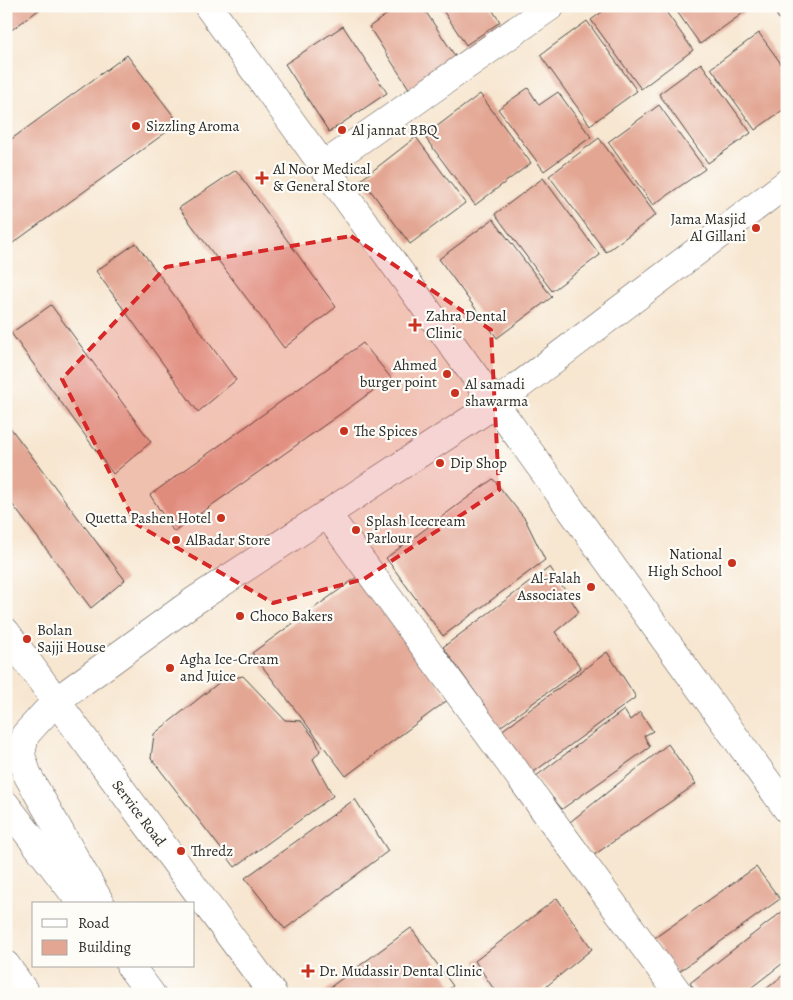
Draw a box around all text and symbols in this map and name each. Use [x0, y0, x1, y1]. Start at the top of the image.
place label: Sizzling Aroma [146, 116, 239, 136]
marker: Sizzling Aroma [130, 120, 142, 132]
place label: Al jannat BBQ [351, 120, 440, 140]
marker: Al jannat BBQ [336, 124, 348, 136]
place label: Al Noor Medical & General Store [272, 159, 371, 196]
marker: Al Noor Medical & General Store [255, 171, 269, 185]
place label: Jama Masjid Al Gillani [671, 209, 747, 246]
marker: Jama Masjid Al Gillani [750, 222, 762, 234]
place label: Zahra Dental Clinic [426, 306, 507, 343]
marker: Zahra Dental Clinic [408, 318, 422, 332]
place label: Ahmed burger point [360, 355, 438, 392]
marker: Ahmed burger point [441, 368, 453, 380]
place label: Al samadi shawarma [464, 374, 528, 411]
marker: Al samadi shawarma [449, 387, 461, 399]
place label: The Spices [354, 421, 418, 441]
marker: The Spices [338, 425, 350, 437]
place label: Dip Shop [450, 453, 507, 473]
marker: Dip Shop [434, 457, 446, 469]
place label: Quetta Pashen Hotel [85, 508, 211, 528]
place label: Splash Icecream Parlour [366, 511, 466, 548]
marker: Quetta Pashen Hotel [215, 512, 227, 524]
marker: Splash Icecream Parlour [350, 524, 362, 536]
place label: AlBadar Store [185, 530, 271, 550]
marker: AlBadar Store [170, 534, 182, 546]
place label: National High School [647, 544, 722, 581]
marker: National High School [726, 557, 738, 569]
place label: Al-Falah Associates [516, 568, 581, 605]
marker: Al-Falah Associates [585, 581, 597, 593]
place label: Choco Bakers [250, 606, 333, 626]
marker: Choco Bakers [234, 610, 246, 622]
place label: Bolan Sajji House [37, 620, 106, 657]
marker: Bolan Sajji House [21, 633, 33, 645]
place label: Agha Ice-Cream and Juice [179, 649, 279, 686]
marker: Agha Ice-Cream and Juice [164, 662, 176, 674]
street label: Service Road [107, 776, 171, 851]
place label: Thredz [191, 841, 233, 861]
marker: Thredz [175, 845, 187, 857]
legend [32, 902, 195, 968]
text: Road [78, 913, 110, 933]
text: Building [78, 937, 131, 957]
place label: Dr. Mudassir Dental Clinic [319, 961, 482, 981]
marker: Dr. Mudassir Dental Clinic [301, 964, 315, 978]

